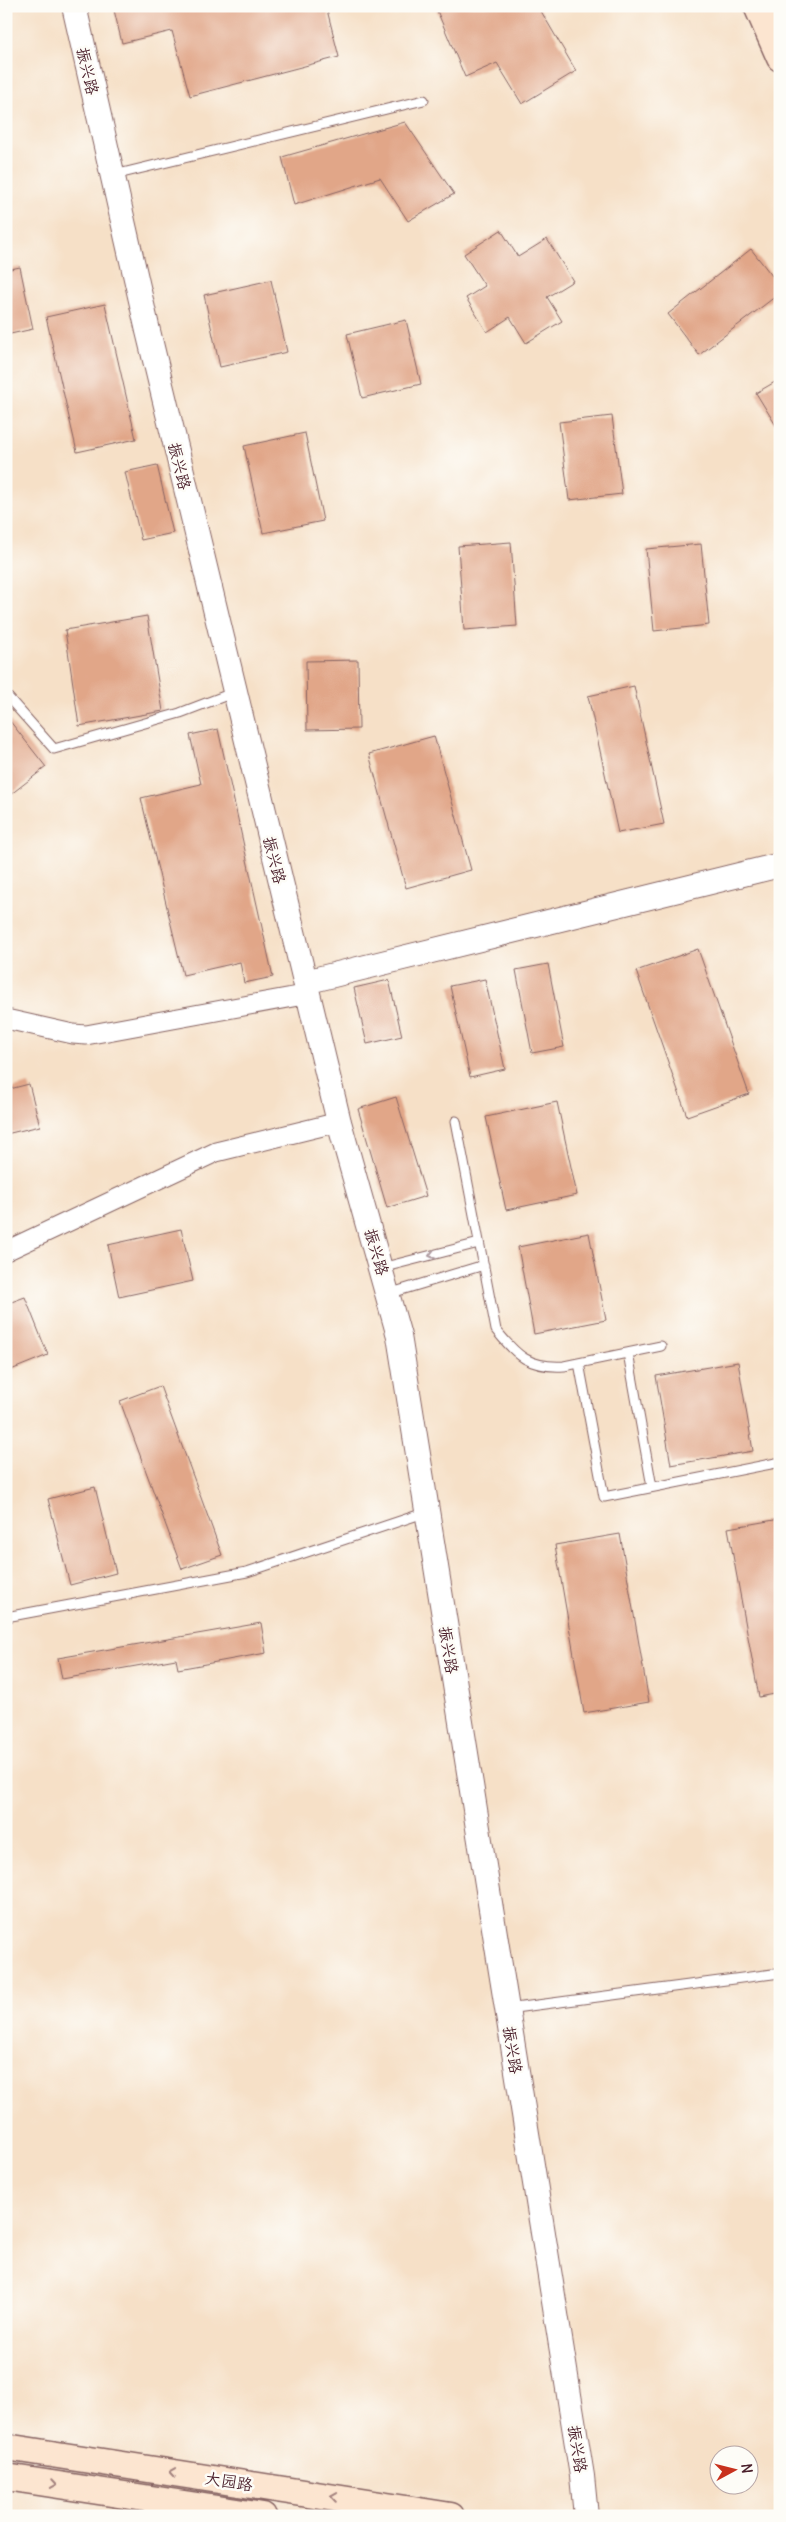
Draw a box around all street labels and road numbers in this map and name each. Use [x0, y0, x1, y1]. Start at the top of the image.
street label: 振兴路 [73, 45, 103, 97]
street label: 振兴路 [164, 440, 196, 492]
street label: 振兴路 [259, 834, 291, 886]
street label: 振兴路 [361, 1226, 393, 1278]
street label: 振兴路 [435, 1625, 463, 1675]
street label: 振兴路 [499, 2025, 527, 2075]
street label: 振兴路 [564, 2424, 592, 2474]
street label: 大园路 [204, 2467, 254, 2495]

